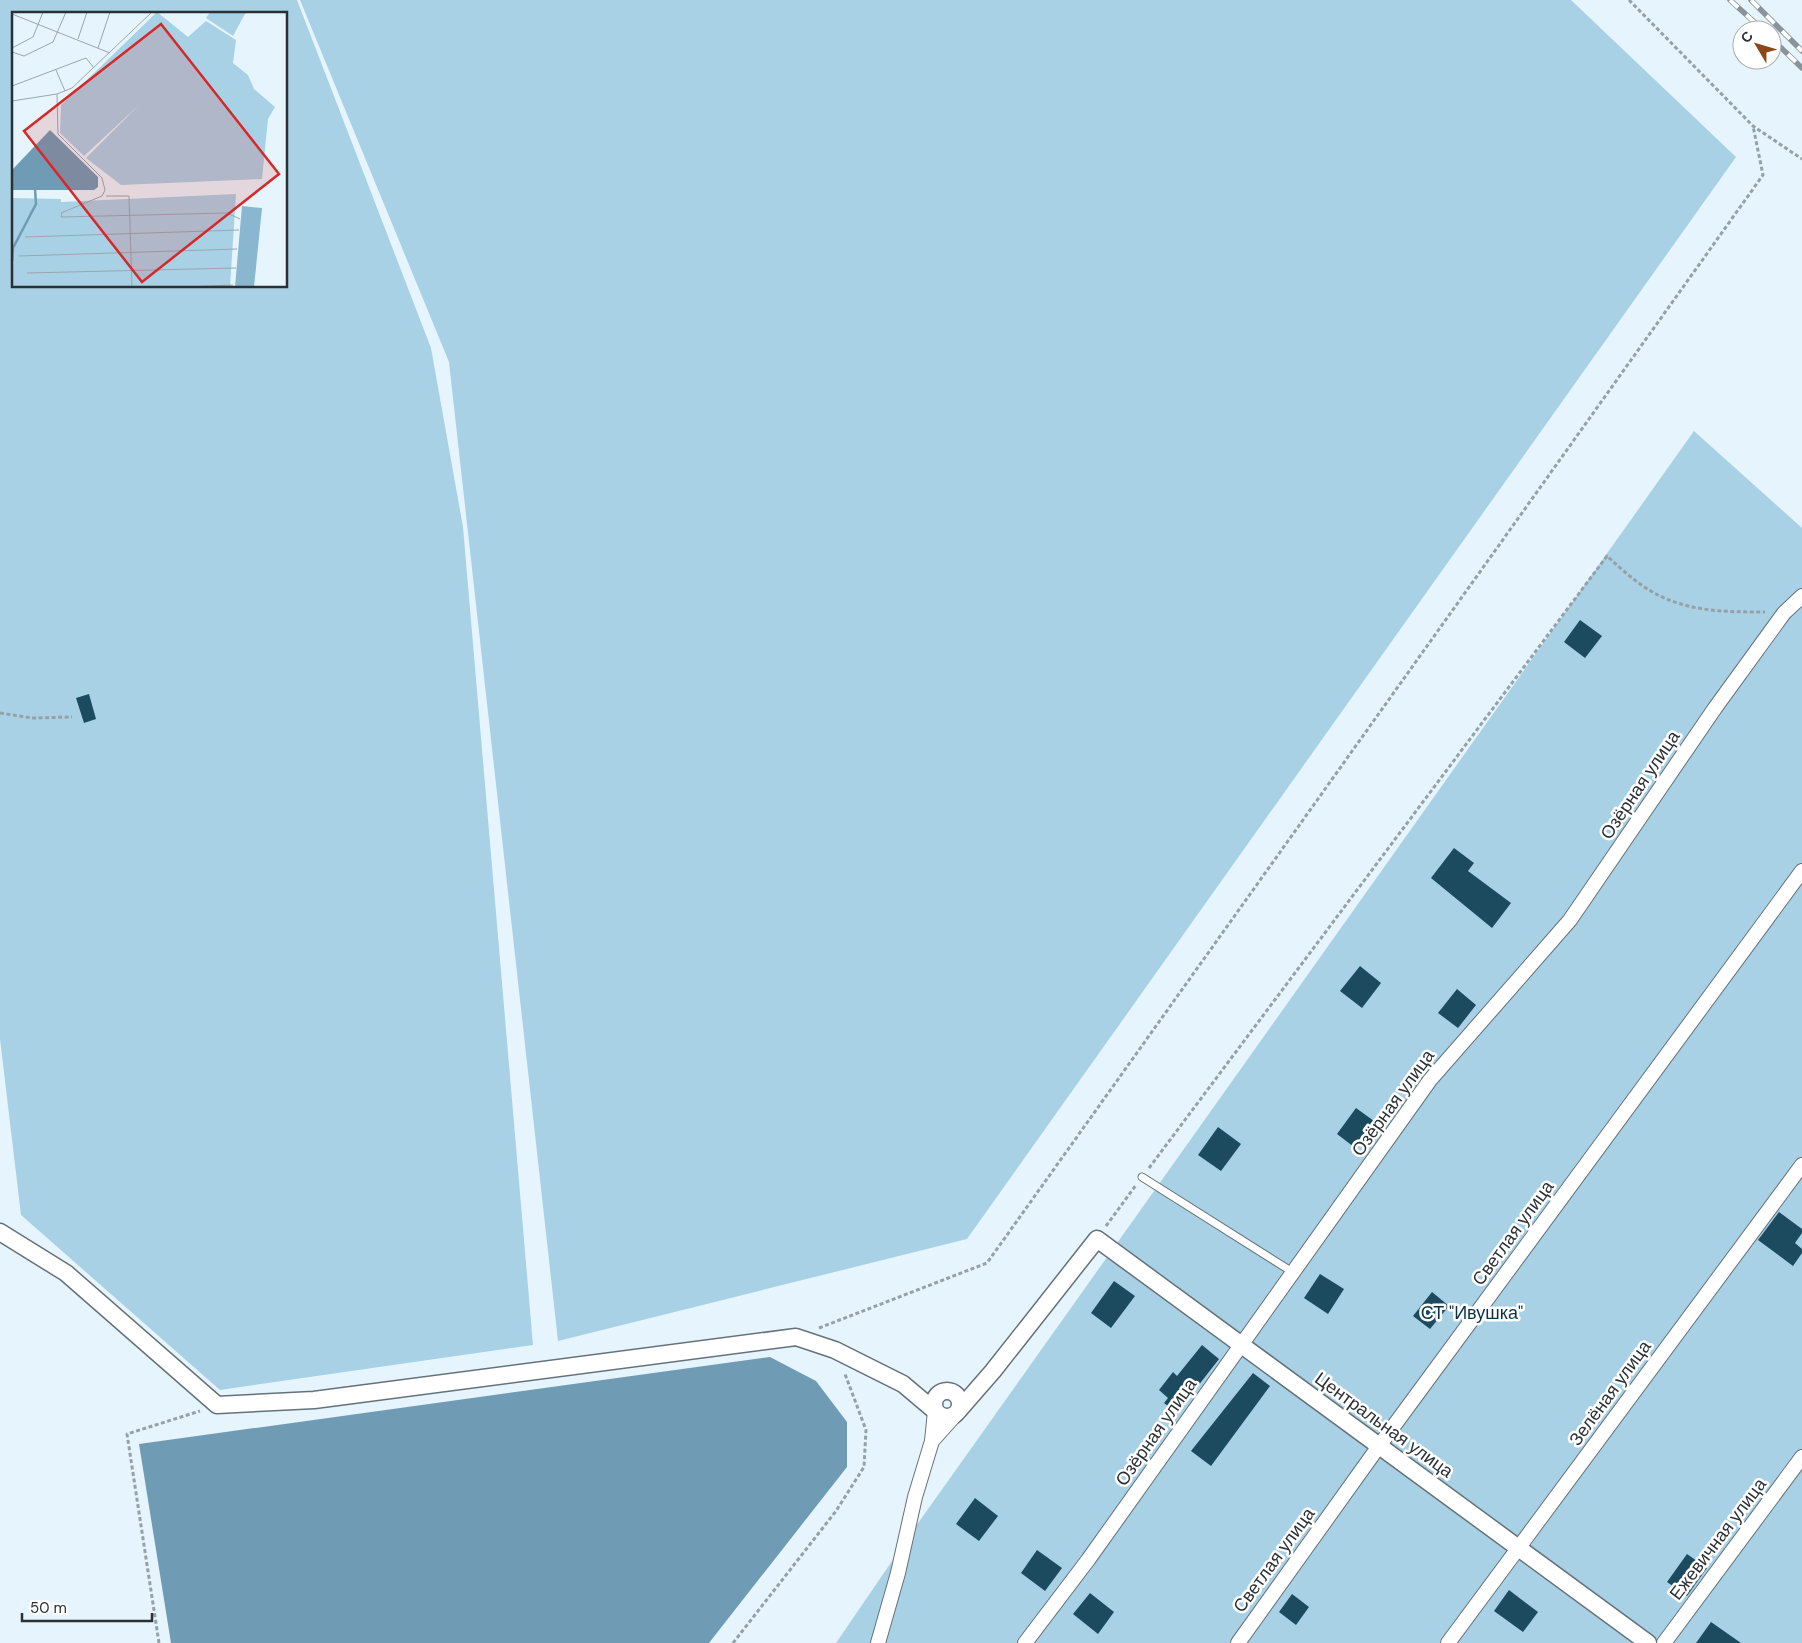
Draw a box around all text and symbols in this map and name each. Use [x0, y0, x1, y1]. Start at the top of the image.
inset map [12, 12, 288, 288]
north arrow [1732, 20, 1782, 70]
text: С [1737, 27, 1757, 47]
street label: Озёрная улица [1595, 725, 1686, 844]
street label: Озёрная улица [1346, 1044, 1440, 1161]
street label: Светлая улица [1467, 1175, 1560, 1290]
park label: СТ "Ивушка" [1421, 1301, 1523, 1325]
street label: Зелёная улица [1564, 1335, 1657, 1451]
street label: Центральная улица [1310, 1367, 1459, 1484]
street label: Озёрная улица [1110, 1373, 1203, 1491]
street label: Ежевичная улица [1664, 1472, 1772, 1605]
street label: Светлая улица [1228, 1502, 1321, 1617]
scale bar [22, 1590, 152, 1622]
text: 50 m [30, 1598, 67, 1618]

